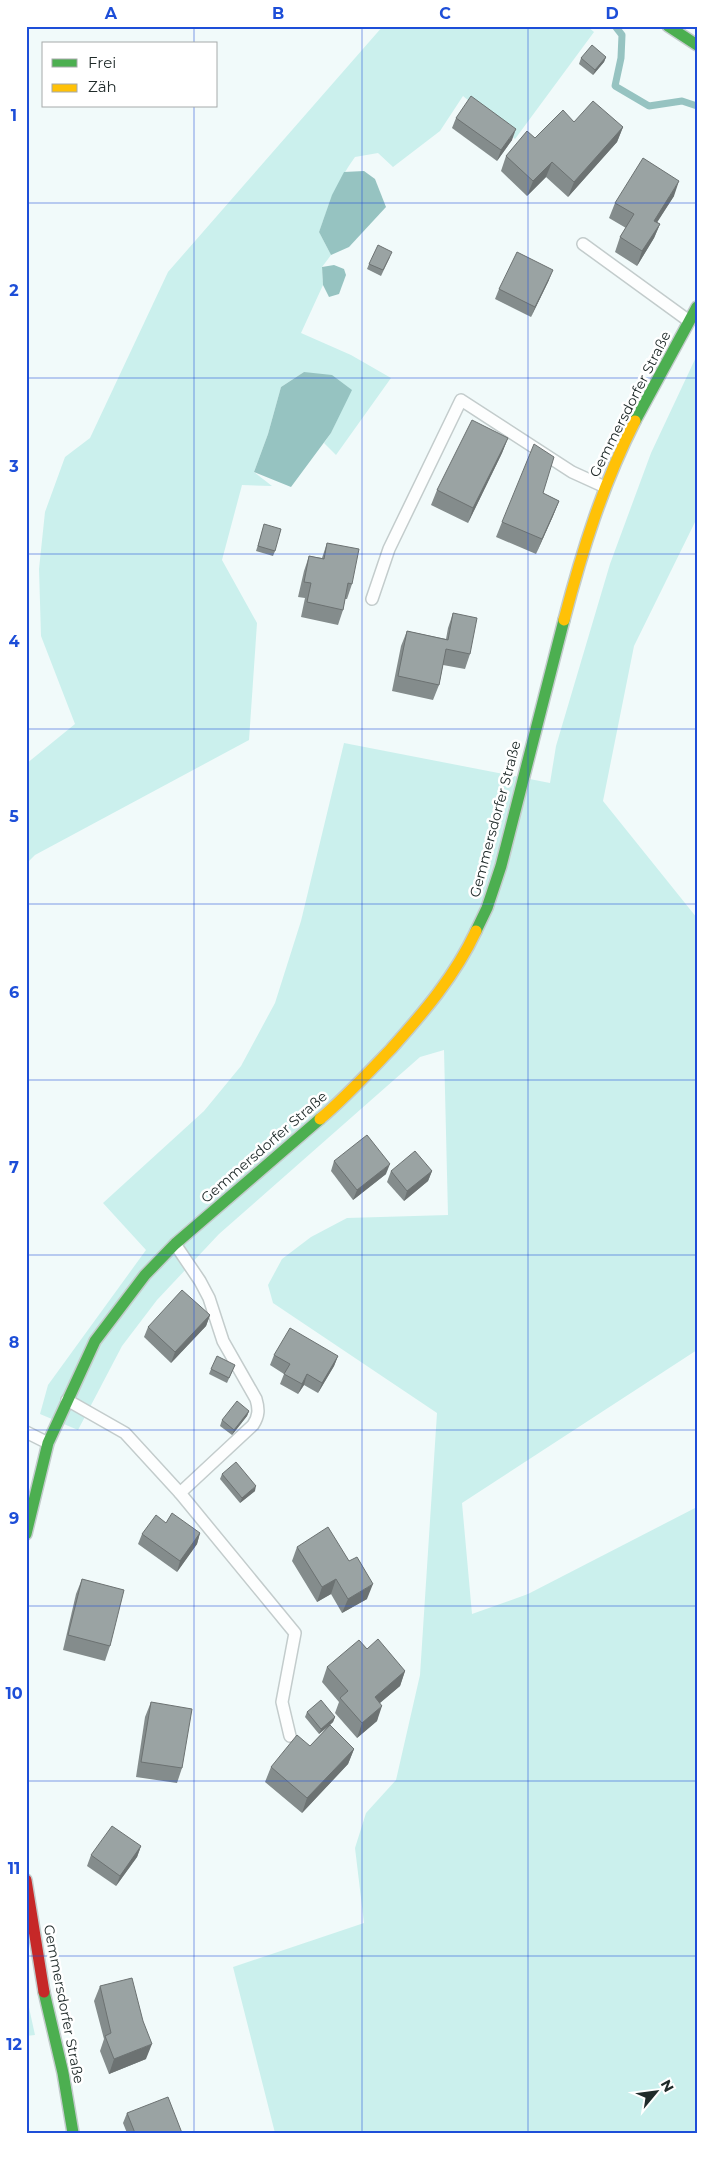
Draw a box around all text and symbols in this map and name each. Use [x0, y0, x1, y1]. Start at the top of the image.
text: A [104, 4, 118, 23]
text: B [272, 4, 284, 23]
text: C [439, 4, 451, 23]
text: D [605, 4, 619, 23]
legend [42, 42, 218, 108]
text: Frei [88, 53, 116, 72]
text: Zäh [88, 77, 117, 96]
text: 1 [11, 106, 17, 125]
text: 2 [9, 281, 19, 300]
street label: Gemmersdorfer Straße [585, 328, 675, 480]
text: 3 [8, 457, 19, 476]
text: 4 [8, 632, 20, 651]
street label: Gemmersdorfer Straße [465, 739, 525, 899]
text: 5 [9, 807, 19, 826]
text: 6 [9, 983, 19, 1002]
street label: Gemmersdorfer Straße [197, 1087, 331, 1207]
text: 7 [9, 1158, 19, 1177]
text: 8 [9, 1333, 19, 1352]
text: 9 [9, 1509, 19, 1528]
text: 10 [5, 1684, 23, 1703]
text: 11 [8, 1859, 20, 1878]
street label: Gemmersdorfer Straße [40, 1923, 88, 2085]
text: 12 [6, 2035, 22, 2054]
north arrow [630, 2066, 680, 2116]
text: N [657, 2076, 678, 2095]

